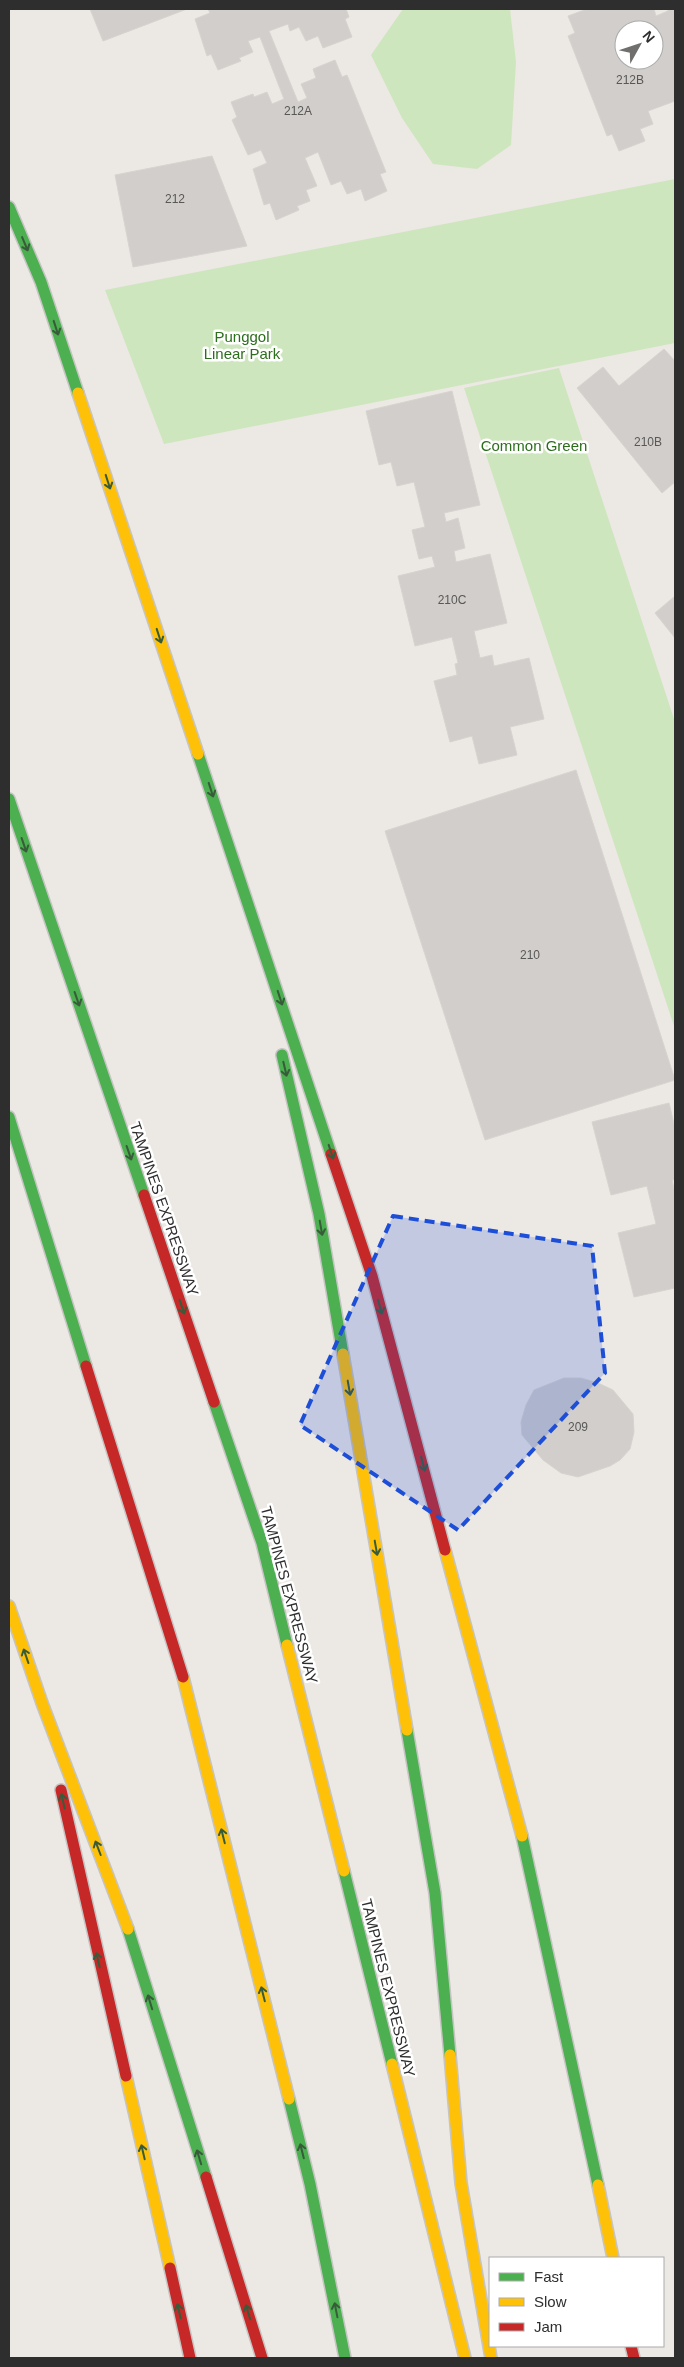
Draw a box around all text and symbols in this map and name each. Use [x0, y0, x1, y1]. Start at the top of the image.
north arrow [614, 20, 664, 70]
text: N [640, 28, 658, 46]
house number: 212B [616, 73, 644, 87]
house number: 212A [284, 104, 312, 118]
house number: 212 [165, 192, 185, 206]
one-way arrow [21, 237, 30, 252]
one-way arrow [52, 320, 61, 335]
park label: Punggol Linear Park [204, 328, 281, 362]
house number: 210B [634, 435, 662, 449]
park label: Common Green [481, 437, 587, 454]
one-way arrow [103, 474, 113, 490]
house number: 210C [438, 593, 467, 607]
one-way arrow [155, 628, 164, 644]
one-way arrow [206, 782, 216, 798]
one-way arrow [20, 837, 30, 853]
house number: 210 [520, 948, 540, 962]
one-way arrow [276, 990, 285, 1005]
one-way arrow [73, 991, 82, 1006]
one-way arrow [281, 1061, 290, 1077]
street label: TAMPINES EXPRESSWAY [127, 1120, 202, 1298]
one-way arrow [327, 1144, 336, 1160]
one-way arrow [125, 1145, 134, 1160]
one-way arrow [317, 1219, 327, 1235]
one-way arrow [177, 1299, 187, 1315]
one-way arrow [376, 1299, 386, 1315]
one-way arrow [344, 1380, 354, 1396]
house number: 209 [568, 1420, 588, 1434]
one-way arrow [418, 1456, 428, 1472]
street label: TAMPINES EXPRESSWAY [258, 1504, 321, 1685]
one-way arrow [371, 1540, 381, 1556]
one-way arrow [21, 1649, 30, 1665]
one-way arrow [58, 1794, 67, 1810]
one-way arrow [218, 1829, 227, 1845]
one-way arrow [93, 1841, 102, 1856]
street label: TAMPINES EXPRESSWAY [358, 1897, 419, 2079]
one-way arrow [93, 1952, 103, 1968]
one-way arrow [258, 1986, 267, 2002]
one-way arrow [145, 1994, 155, 2010]
one-way arrow [297, 2144, 306, 2160]
one-way arrow [137, 2145, 147, 2161]
one-way arrow [194, 2149, 203, 2165]
legend [489, 2257, 664, 2347]
text: Fast [534, 2268, 564, 2285]
text: Slow [534, 2293, 567, 2310]
one-way arrow [174, 2303, 183, 2319]
one-way arrow [330, 2303, 340, 2319]
one-way arrow [242, 2304, 252, 2320]
text: Jam [534, 2318, 562, 2335]

